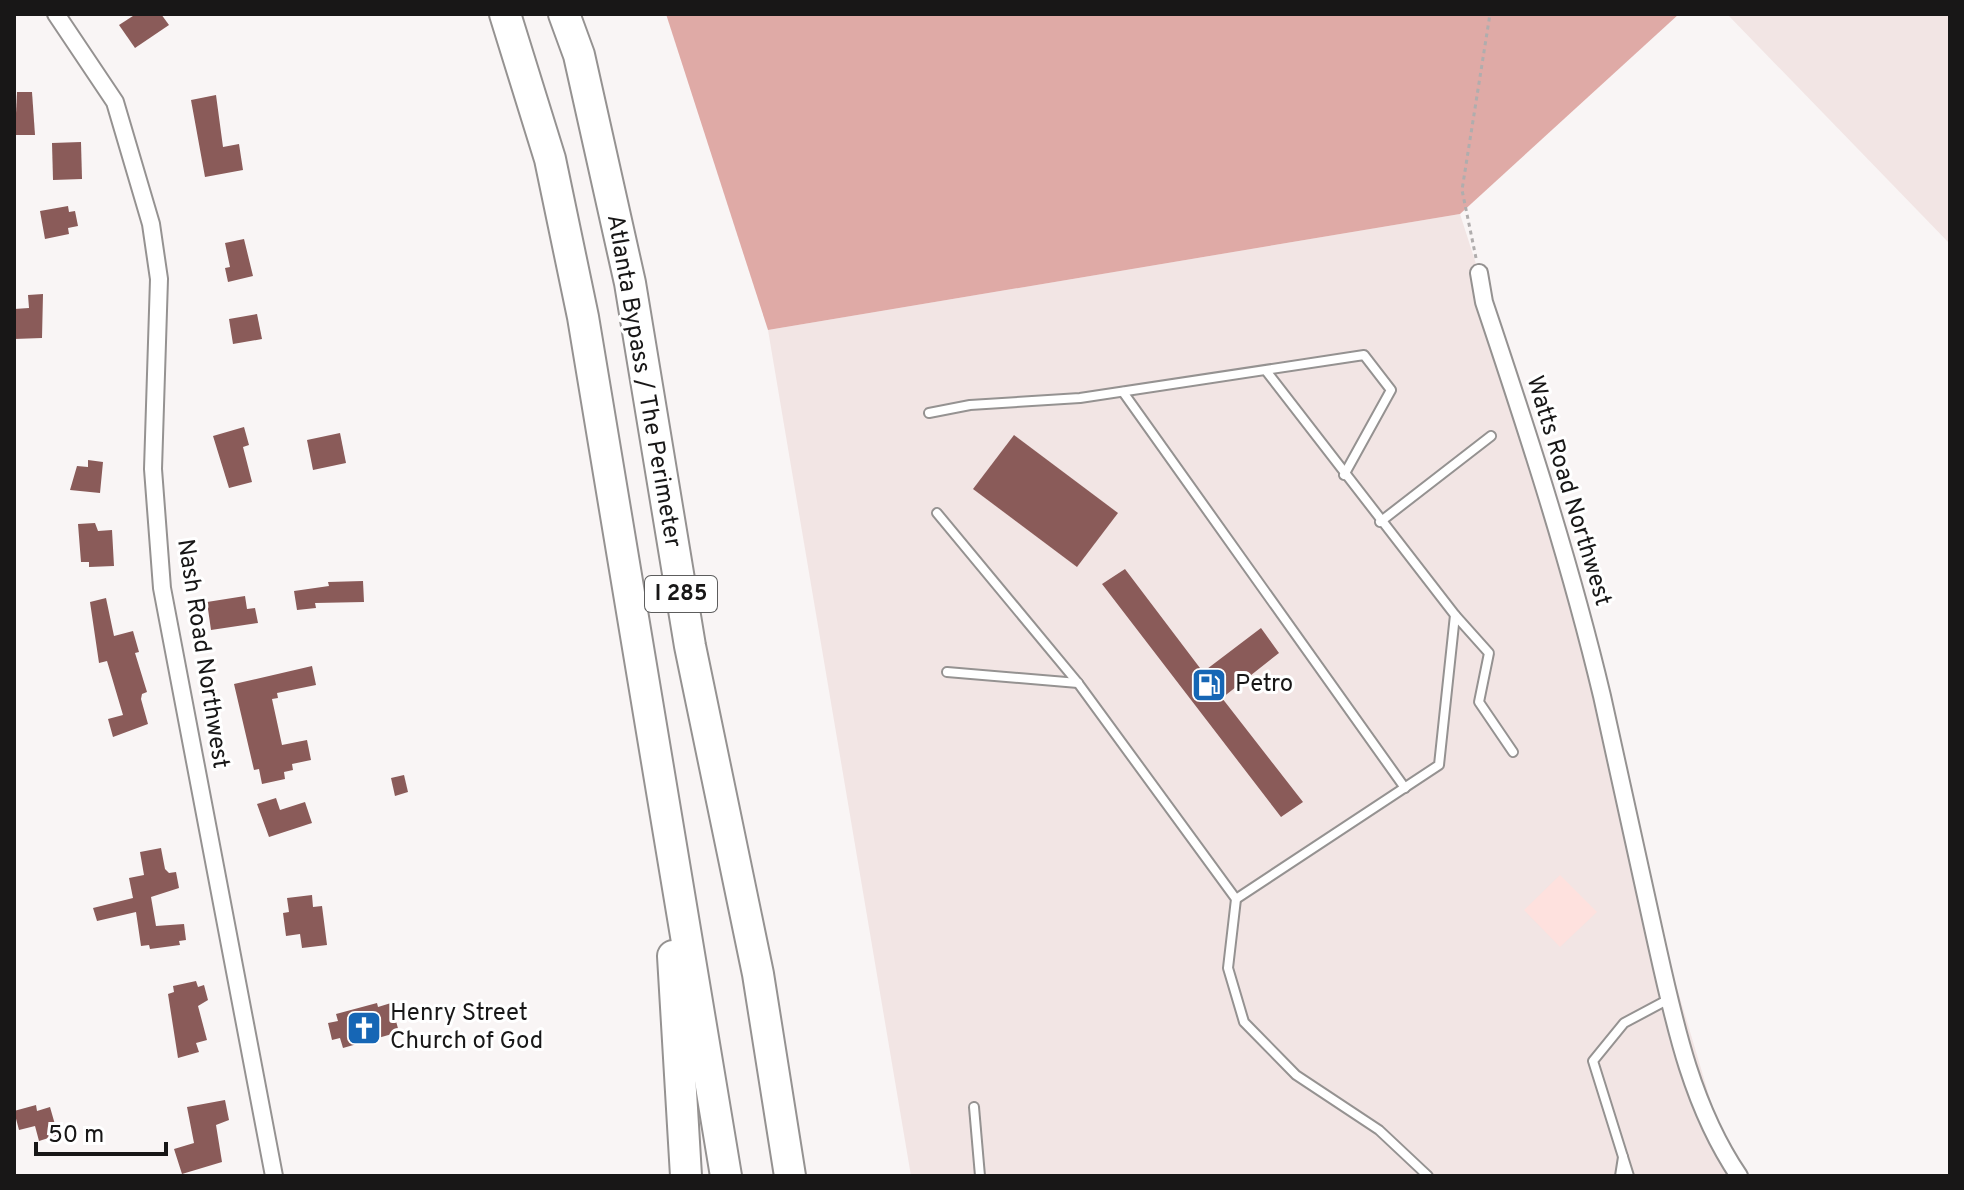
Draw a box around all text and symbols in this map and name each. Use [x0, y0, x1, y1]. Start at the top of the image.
street label: Atlanta Bypass / The Perimeter [599, 212, 687, 550]
street label: Watts Road Northwest [1519, 372, 1617, 610]
street label: Nash Road Northwest [169, 537, 235, 771]
road number: I 285 [645, 576, 717, 612]
fuel station icon: Petro [1190, 666, 1228, 704]
place label: Petro [1235, 670, 1293, 700]
place label: Henry Street Church of God [390, 999, 543, 1057]
church icon: Henry Street Church of God [345, 1009, 383, 1047]
scale bar [36, 1106, 166, 1156]
text: 50 m [48, 1121, 104, 1151]

